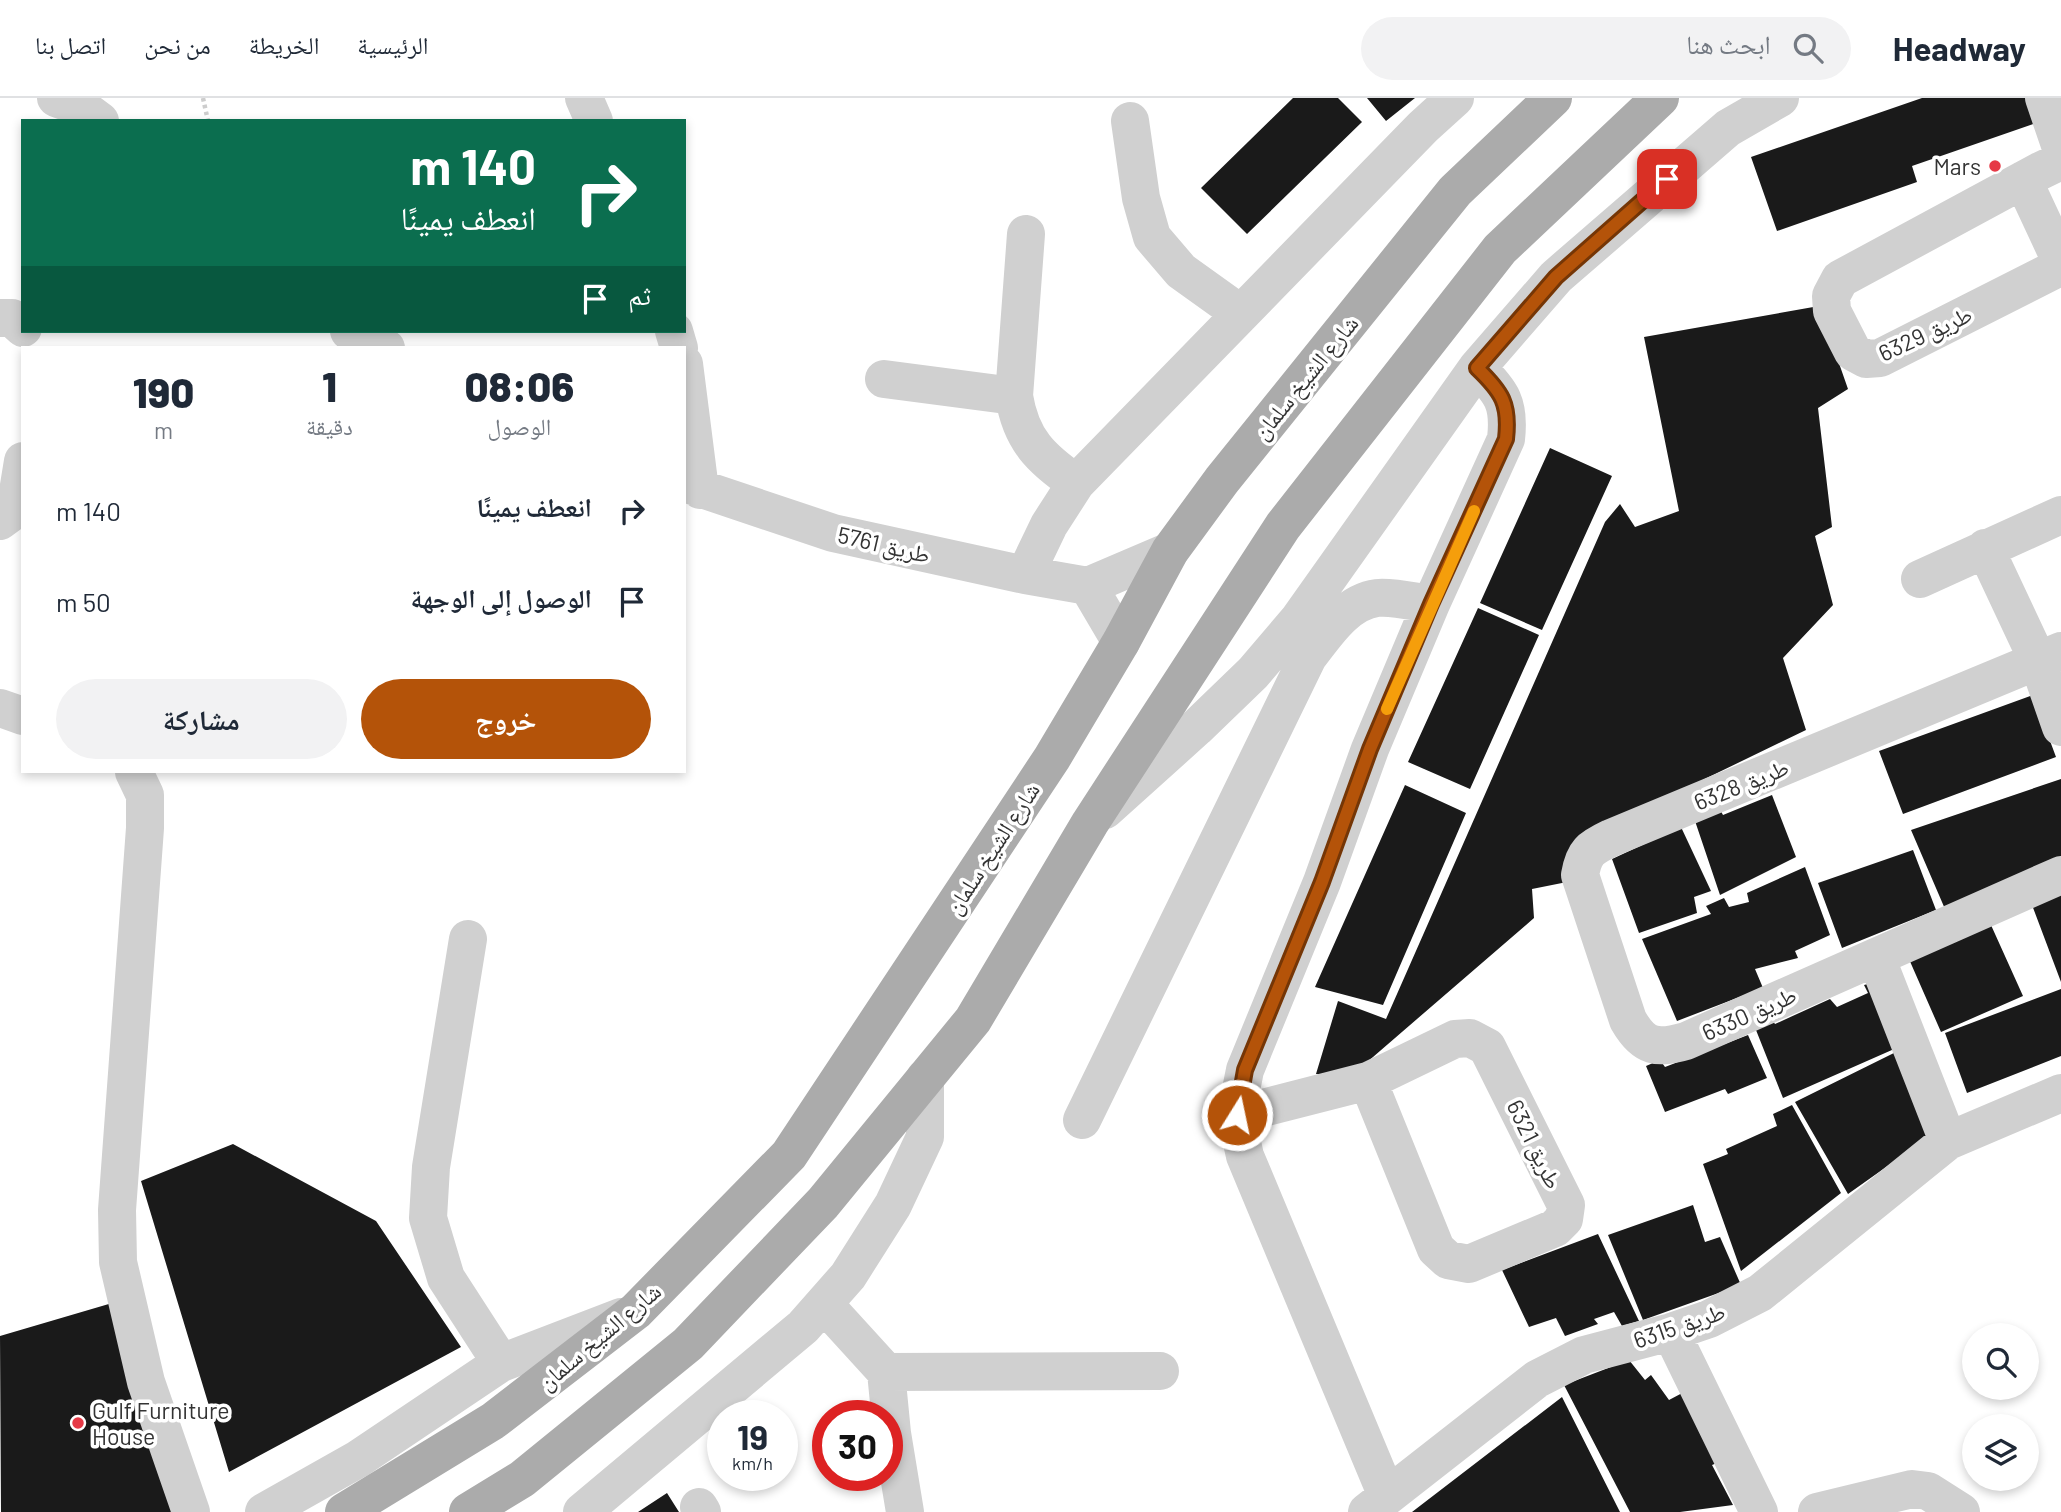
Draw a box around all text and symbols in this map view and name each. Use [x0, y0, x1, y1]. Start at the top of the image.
search box [1361, 17, 1851, 80]
text: ابحث هنا [1686, 28, 1771, 59]
text: Headway [1893, 28, 2026, 68]
icon: search [1789, 29, 1827, 67]
text: اتصل بنا [35, 30, 106, 59]
text: من نحن [144, 30, 211, 59]
text: الخريطة [249, 30, 319, 59]
text: الرئيسية [357, 30, 429, 59]
text: 140 m [410, 136, 536, 195]
icon: right [560, 147, 651, 238]
pin [1637, 149, 1697, 209]
place label: Mars [1933, 152, 1981, 180]
marker: Mars [1987, 158, 2003, 174]
icon: arrive [1648, 160, 1686, 198]
text: انعطف يمينًا [401, 198, 536, 236]
text: ثم [628, 279, 651, 310]
icon: arrive [576, 280, 614, 318]
street label: طريق 6329 [1874, 299, 1977, 368]
street label: شارع الشيخ سلمان [1246, 309, 1365, 446]
text: 1 [322, 360, 337, 410]
text: 08:06 [465, 360, 574, 410]
text: 190 [133, 366, 194, 416]
text: دقيقة [306, 412, 353, 440]
text: الوصول [488, 412, 551, 440]
text: m [154, 416, 173, 444]
text: انعطف يمينًا [477, 491, 592, 522]
icon: right [613, 492, 651, 530]
text: 140 m [56, 495, 121, 526]
street label: طريق 5761 [835, 520, 933, 569]
text: الوصول إلى الوجهة [411, 582, 592, 613]
icon: arrive [613, 583, 651, 621]
text: 50 m [56, 586, 111, 617]
button: مشاركة [56, 679, 347, 759]
button: خروج [361, 679, 651, 759]
street label: طريق 6328 [1690, 752, 1793, 817]
street label: شارع الشيخ سلمان [939, 777, 1047, 920]
street label: طريق 6330 [1698, 980, 1801, 1047]
position arrow [1200, 1078, 1274, 1152]
street label: طريق 6321 [1501, 1095, 1569, 1193]
street label: شارع الشيخ سلمان [532, 1277, 667, 1397]
street label: طريق 6315 [1629, 1296, 1729, 1355]
map controls [1962, 1323, 2039, 1491]
button: search [1962, 1323, 2039, 1400]
place label: Gulf Furniture House [92, 1396, 229, 1450]
speed limit sign: 30 [812, 1400, 903, 1491]
button: layers [1962, 1414, 2039, 1491]
marker: Gulf Furniture House [70, 1415, 86, 1431]
text: 19 [737, 1415, 768, 1457]
text: km/h [732, 1452, 773, 1474]

